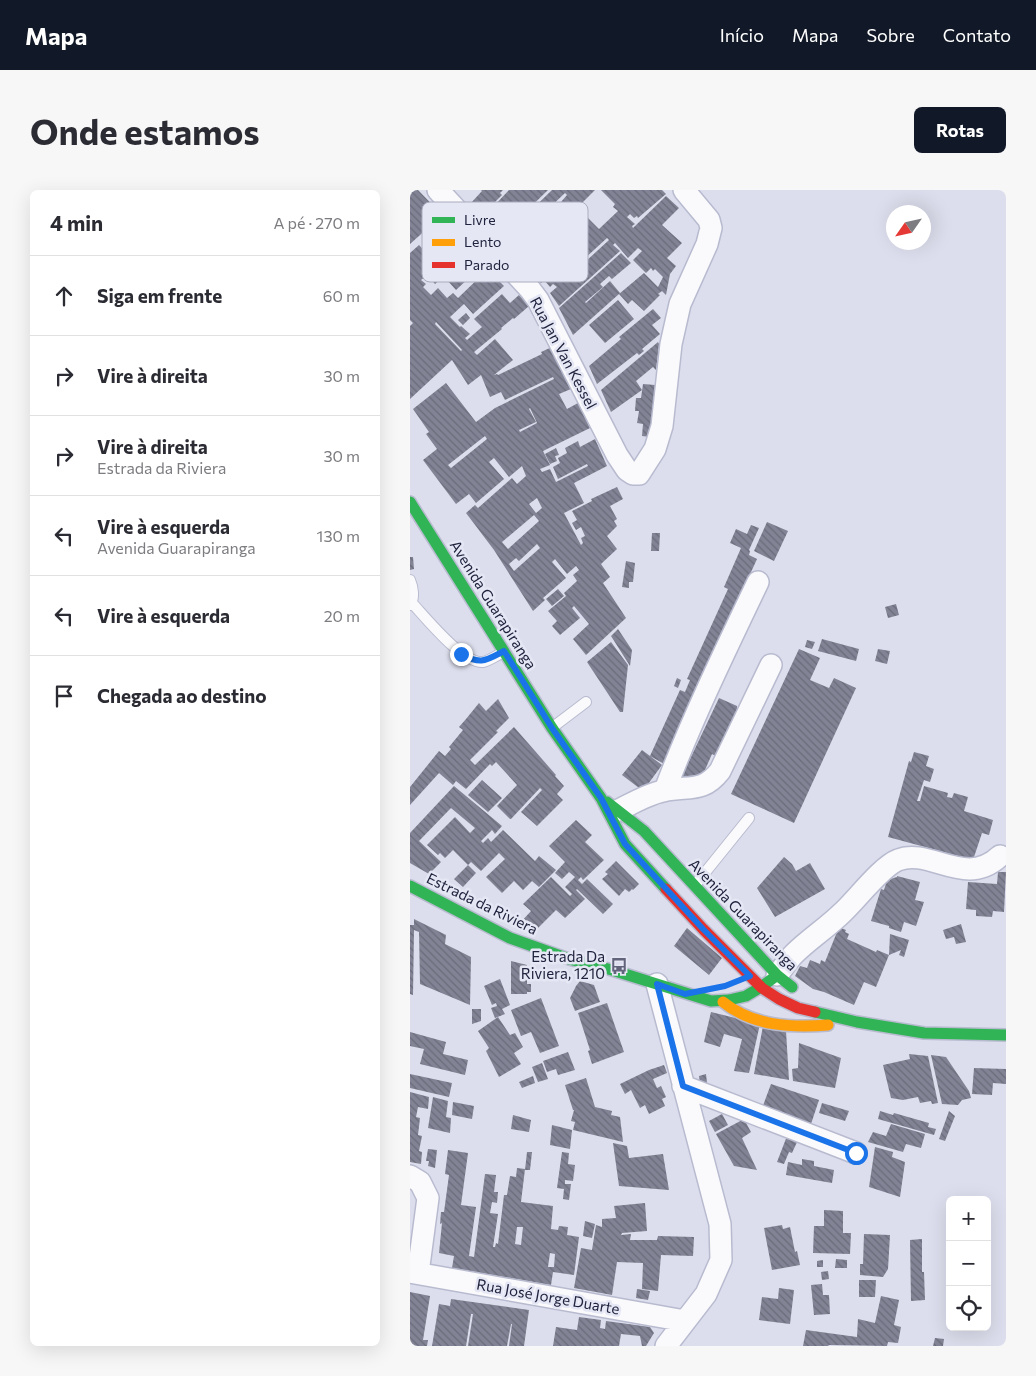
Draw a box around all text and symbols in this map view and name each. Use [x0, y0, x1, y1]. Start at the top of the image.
text: Mapa [25, 21, 87, 50]
text: Início [720, 24, 764, 46]
text: Mapa [792, 24, 838, 46]
text: Sobre [866, 24, 915, 46]
text: Contato [943, 24, 1011, 46]
button: Rotas [914, 107, 1006, 153]
text: Onde estamos [30, 109, 260, 152]
legend [422, 202, 588, 282]
north arrow [886, 205, 931, 250]
text: 4 min [50, 210, 103, 235]
text: Livre [464, 211, 496, 228]
text: A pé · 270 m [273, 213, 360, 232]
text: Lento [464, 233, 501, 250]
text: Parado [464, 256, 509, 273]
icon: ahead [50, 282, 78, 310]
text: Siga em frente [97, 284, 222, 307]
text: 60 m [323, 286, 360, 305]
street label: Rua Jan Van Kessel [527, 293, 601, 412]
icon: right [50, 362, 78, 390]
text: Vire à direita [97, 364, 208, 387]
text: 30 m [323, 366, 360, 385]
text: Vire à direita [97, 435, 208, 458]
icon: right [50, 442, 78, 470]
text: 30 m [323, 446, 360, 465]
text: Estrada da Riviera [97, 458, 226, 477]
text: Vire à esquerda [97, 515, 230, 538]
icon: left [50, 522, 78, 550]
text: 130 m [317, 526, 360, 545]
street label: Avenida Guarapiranga [447, 537, 541, 672]
text: Avenida Guarapiranga [97, 538, 256, 557]
icon: left [50, 602, 78, 630]
text: Vire à esquerda [97, 604, 230, 627]
text: 20 m [324, 606, 360, 625]
route end [450, 643, 473, 666]
icon: arrive [50, 682, 78, 710]
text: Chegada ao destino [97, 684, 267, 707]
street label: Avenida Guarapiranga [686, 855, 802, 974]
street label: Estrada da Riviera [424, 868, 541, 938]
place label: Estrada Da Riviera, 1210 [521, 947, 605, 982]
bus stop icon: Estrada Da Riviera, 1210 [609, 956, 629, 976]
route start [845, 1142, 868, 1165]
map controls [946, 1196, 991, 1331]
button: + [946, 1196, 991, 1241]
button: − [946, 1241, 991, 1286]
street label: Rua José Jorge Duarte [475, 1275, 621, 1317]
button: locate [946, 1286, 991, 1331]

